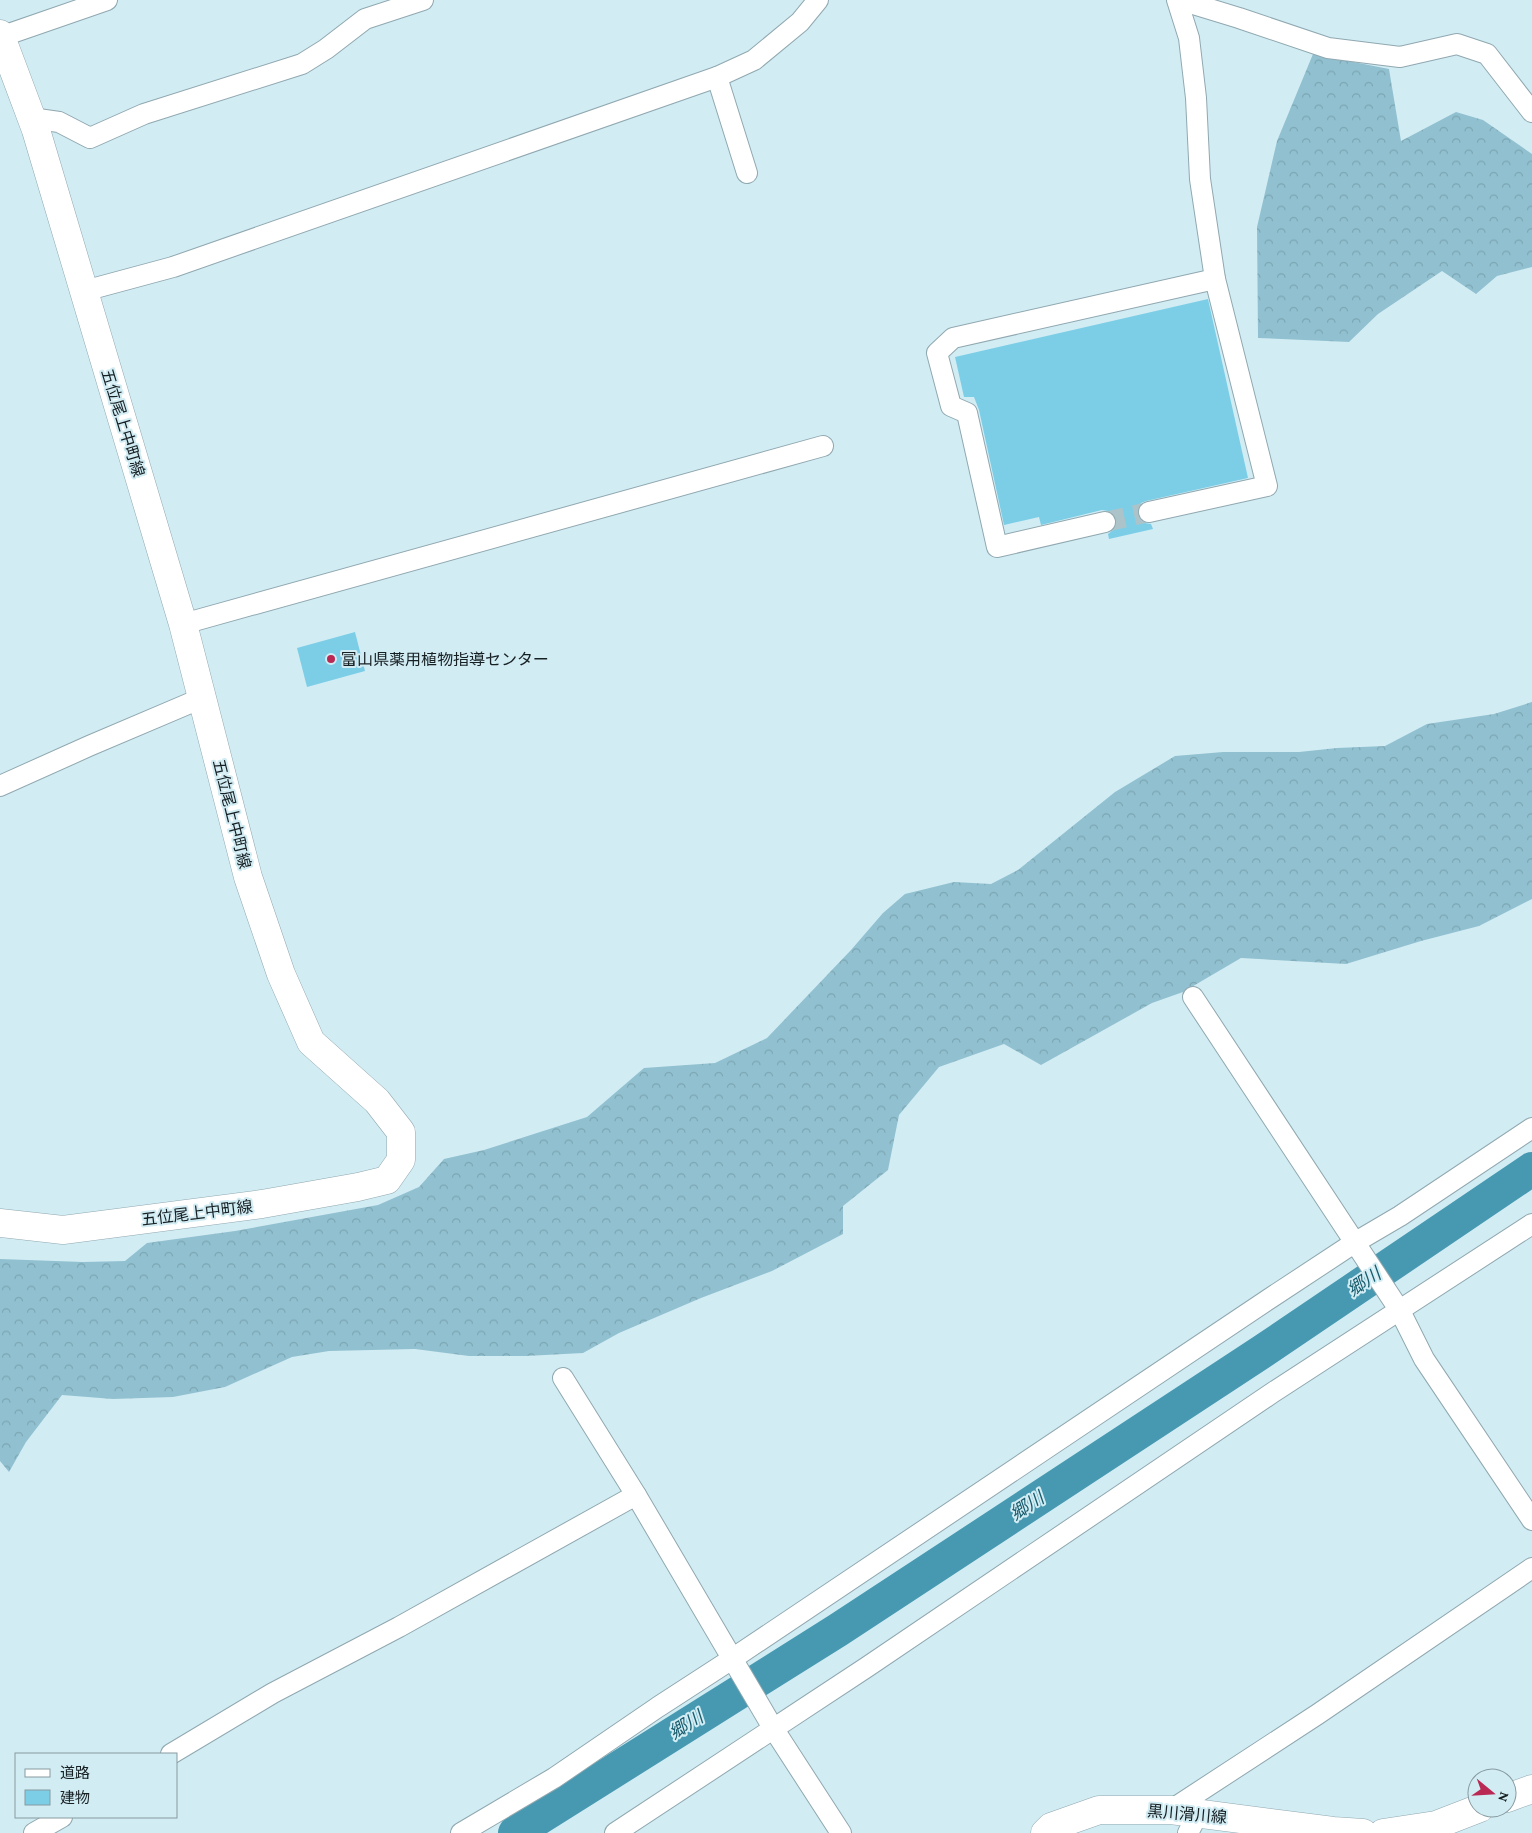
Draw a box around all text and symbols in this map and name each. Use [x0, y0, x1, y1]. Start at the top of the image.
street label: 五位尾上中町線 [98, 367, 148, 479]
place label: 富山県薬用植物指導センター [341, 651, 549, 668]
marker: 富山県薬用植物指導センター [325, 653, 337, 665]
street label: 五位尾上中町線 [210, 758, 254, 870]
street label: 五位尾上中町線 [140, 1198, 254, 1228]
water label: 郷川 [1343, 1263, 1386, 1300]
water label: 郷川 [1006, 1487, 1049, 1524]
water label: 郷川 [665, 1706, 708, 1743]
legend [15, 1753, 178, 1818]
text: 道路 [60, 1765, 90, 1781]
north arrow [1467, 1768, 1517, 1818]
text: 建物 [60, 1790, 90, 1806]
text: N [1495, 1790, 1513, 1804]
street label: 黒川滑川線 [1146, 1802, 1228, 1826]

